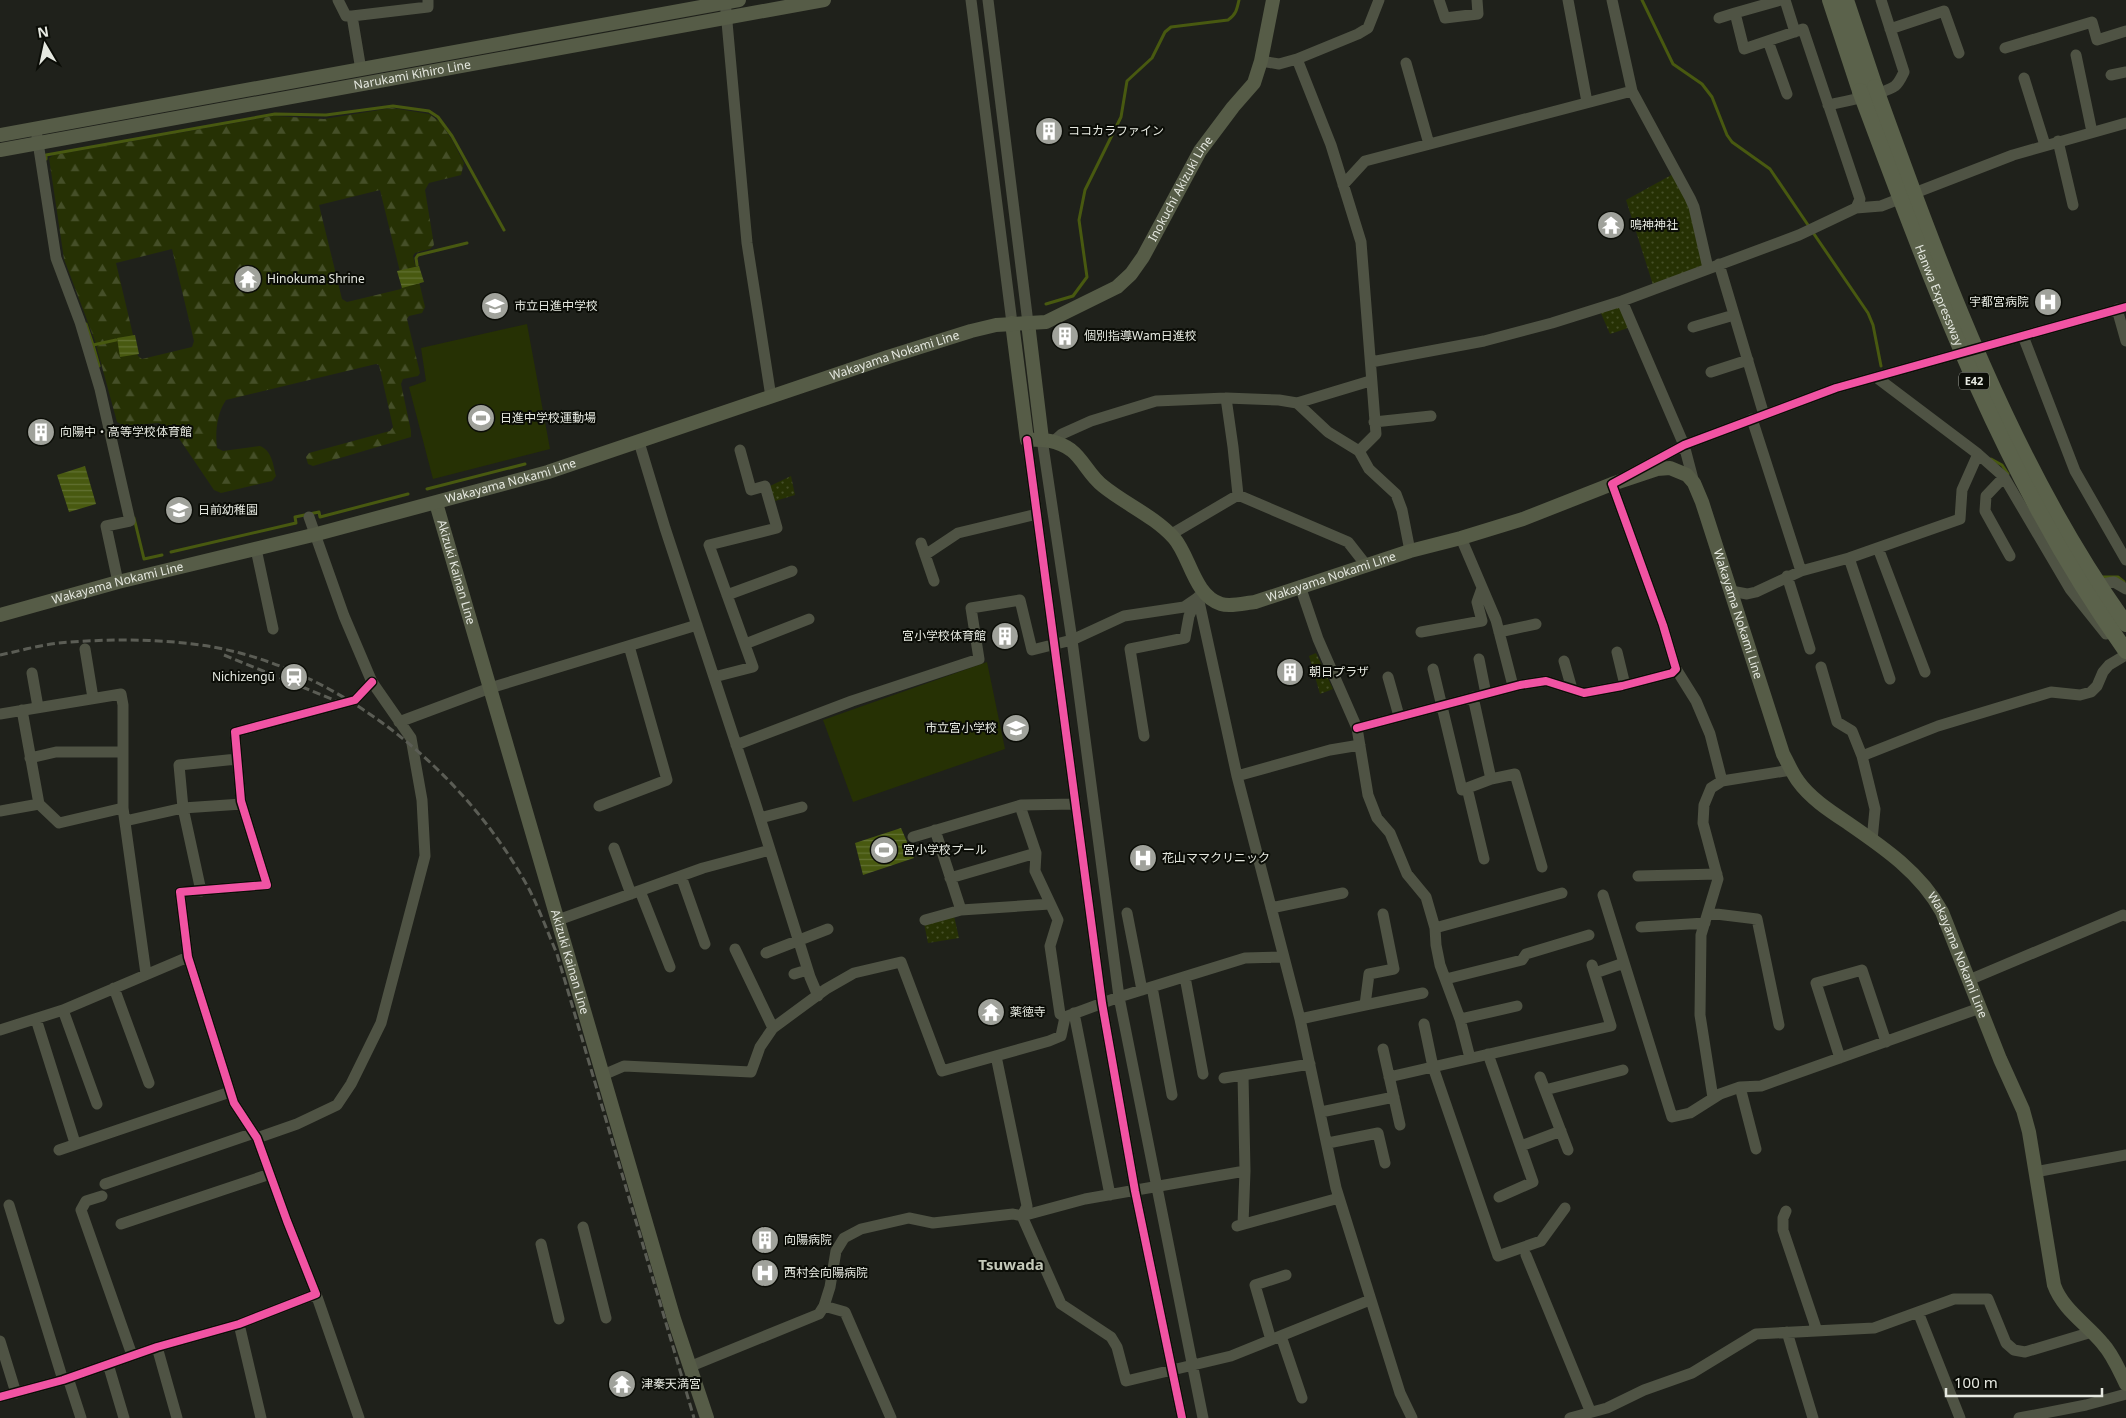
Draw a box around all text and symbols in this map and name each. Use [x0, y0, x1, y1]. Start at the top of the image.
north arrow [20, 20, 70, 70]
text: N [36, 21, 50, 42]
street label: Narukami Kihiro Line [352, 55, 472, 93]
building icon: ココカラファイン [1034, 116, 1064, 146]
place label: ココカラファイン [1068, 122, 1164, 139]
street label: Inokuchi Akizuki Line [1144, 132, 1217, 244]
temple icon: 鳴神神社 [1596, 210, 1626, 240]
place label: 鳴神神社 [1630, 216, 1678, 233]
street label: Hanwa Expressway [1911, 242, 1968, 349]
temple icon: Hinokuma Shrine [233, 264, 263, 294]
place label: Hinokuma Shrine [267, 270, 365, 287]
hospital icon: 宇都宮病院 [2033, 287, 2063, 317]
school or university icon: 市立日進中学校 [480, 291, 510, 321]
place label: 宇都宮病院 [1969, 293, 2029, 310]
place label: 市立日進中学校 [514, 297, 598, 314]
building icon: 個別指導Wam日進校 [1050, 321, 1080, 351]
street label: Wakayama Nokami Line [827, 326, 962, 384]
place label: 個別指導Wam日進校 [1084, 327, 1197, 344]
road number: E42 [1959, 372, 1989, 390]
sports icon: 日進中学校運動場 [466, 403, 496, 433]
place label: 日進中学校運動場 [500, 409, 596, 426]
building icon: 向陽中・高等学校体育館 [26, 417, 56, 447]
place label: 向陽中・高等学校体育館 [60, 423, 192, 440]
street label: Wakayama Nokami Line [443, 454, 579, 507]
school or university icon: 日前幼稚園 [164, 495, 194, 525]
place label: 日前幼稚園 [198, 501, 258, 518]
street label: Akizuki Kainan Line [433, 518, 480, 627]
street label: Wakayama Nokami Line [1264, 547, 1398, 606]
street label: Wakayama Nokami Line [1710, 547, 1767, 681]
street label: Wakayama Nokami Line [50, 557, 185, 608]
building icon: 宮小学校体育館 [990, 621, 1020, 651]
place label: 宮小学校体育館 [902, 627, 986, 644]
building icon: 朝日プラザ [1275, 657, 1305, 687]
station icon: Nichizengū [279, 662, 309, 692]
place label: 朝日プラザ [1309, 663, 1369, 680]
place label: Nichizengū [212, 668, 275, 685]
school or university icon: 市立宮小学校 [1001, 713, 1031, 743]
place label: 市立宮小学校 [925, 719, 997, 736]
sports icon: 宮小学校プール [869, 835, 899, 865]
place label: 宮小学校プール [903, 841, 987, 858]
hospital icon: 花山ママクリニック [1128, 843, 1158, 873]
place label: 花山ママクリニック [1162, 849, 1270, 866]
street label: Wakayama Nokami Line [1924, 888, 1992, 1021]
street label: Akizuki Kainan Line [547, 907, 594, 1016]
temple icon: 薬徳寺 [976, 997, 1006, 1027]
place label: 薬徳寺 [1010, 1003, 1046, 1020]
building icon: 向陽病院 [750, 1225, 780, 1255]
place label: 向陽病院 [784, 1231, 832, 1248]
district label: Tsuwada [978, 1254, 1044, 1274]
hospital icon: 西村会向陽病院 [750, 1258, 780, 1288]
place label: 西村会向陽病院 [784, 1264, 868, 1281]
scale bar [1946, 1366, 2102, 1398]
temple icon: 津秦天満宮 [607, 1369, 637, 1399]
text: 100 m [1954, 1372, 1998, 1392]
place label: 津秦天満宮 [641, 1375, 701, 1392]

